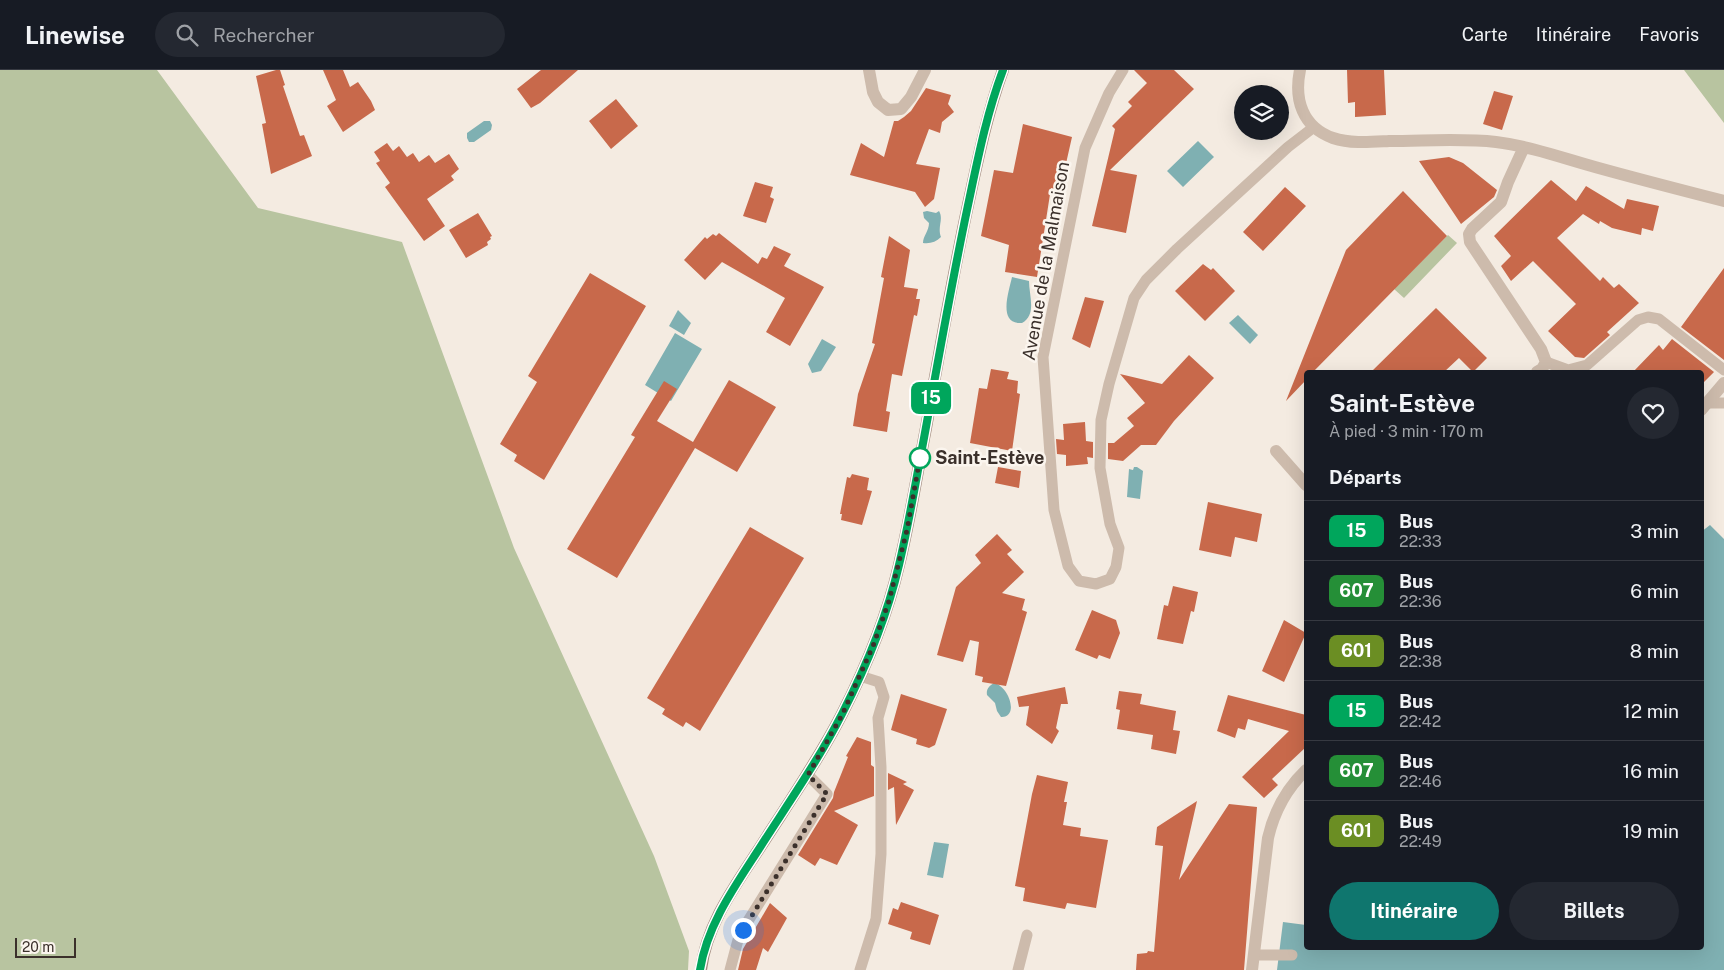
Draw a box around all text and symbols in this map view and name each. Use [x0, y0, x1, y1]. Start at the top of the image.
search box [155, 12, 505, 57]
text: Linewise [25, 21, 125, 49]
icon: search [173, 21, 201, 49]
text: Rechercher [213, 24, 315, 46]
text: Carte [1462, 24, 1508, 45]
text: Itinéraire [1536, 24, 1611, 45]
text: Favoris [1639, 24, 1699, 45]
map controls [1234, 85, 1289, 140]
button: layers [1234, 85, 1289, 140]
street label: Avenue de la Malmaison [1018, 160, 1073, 362]
line badge: 15 [908, 382, 954, 414]
text: 15 [921, 387, 941, 408]
button: heart [1627, 387, 1679, 439]
text: Saint-Estève [1329, 389, 1475, 417]
text: À pied · 3 min · 170 m [1329, 422, 1483, 441]
marker: Saint-Estève [909, 447, 931, 469]
place label: Saint-Estève [935, 447, 1045, 468]
text: Départs [1329, 466, 1401, 488]
text: Bus [1399, 510, 1433, 532]
text: 15 [1347, 520, 1366, 541]
text: 3 min [1630, 520, 1679, 542]
text: 22:33 [1399, 532, 1442, 551]
text: Bus [1399, 570, 1433, 592]
text: 607 [1339, 580, 1374, 601]
text: 6 min [1630, 580, 1679, 602]
text: 22:36 [1399, 592, 1442, 611]
text: Bus [1399, 630, 1433, 652]
text: 601 [1341, 640, 1372, 661]
text: 8 min [1630, 640, 1679, 662]
text: 22:38 [1399, 652, 1442, 671]
text: Bus [1399, 690, 1433, 712]
text: 15 [1347, 700, 1366, 721]
text: 12 min [1623, 700, 1679, 722]
text: 22:42 [1399, 712, 1441, 731]
text: Bus [1399, 750, 1433, 772]
text: 607 [1339, 760, 1374, 781]
text: 16 min [1623, 760, 1679, 782]
text: 22:46 [1399, 772, 1442, 791]
text: Bus [1399, 810, 1433, 832]
text: 601 [1341, 820, 1372, 841]
text: 19 min [1623, 820, 1679, 842]
text: 22:49 [1399, 832, 1442, 851]
button: Itinéraire [1329, 882, 1499, 940]
button: Billets [1509, 882, 1679, 940]
your location [731, 918, 756, 943]
scale bar [15, 935, 76, 958]
text: 20 m [22, 939, 54, 955]

